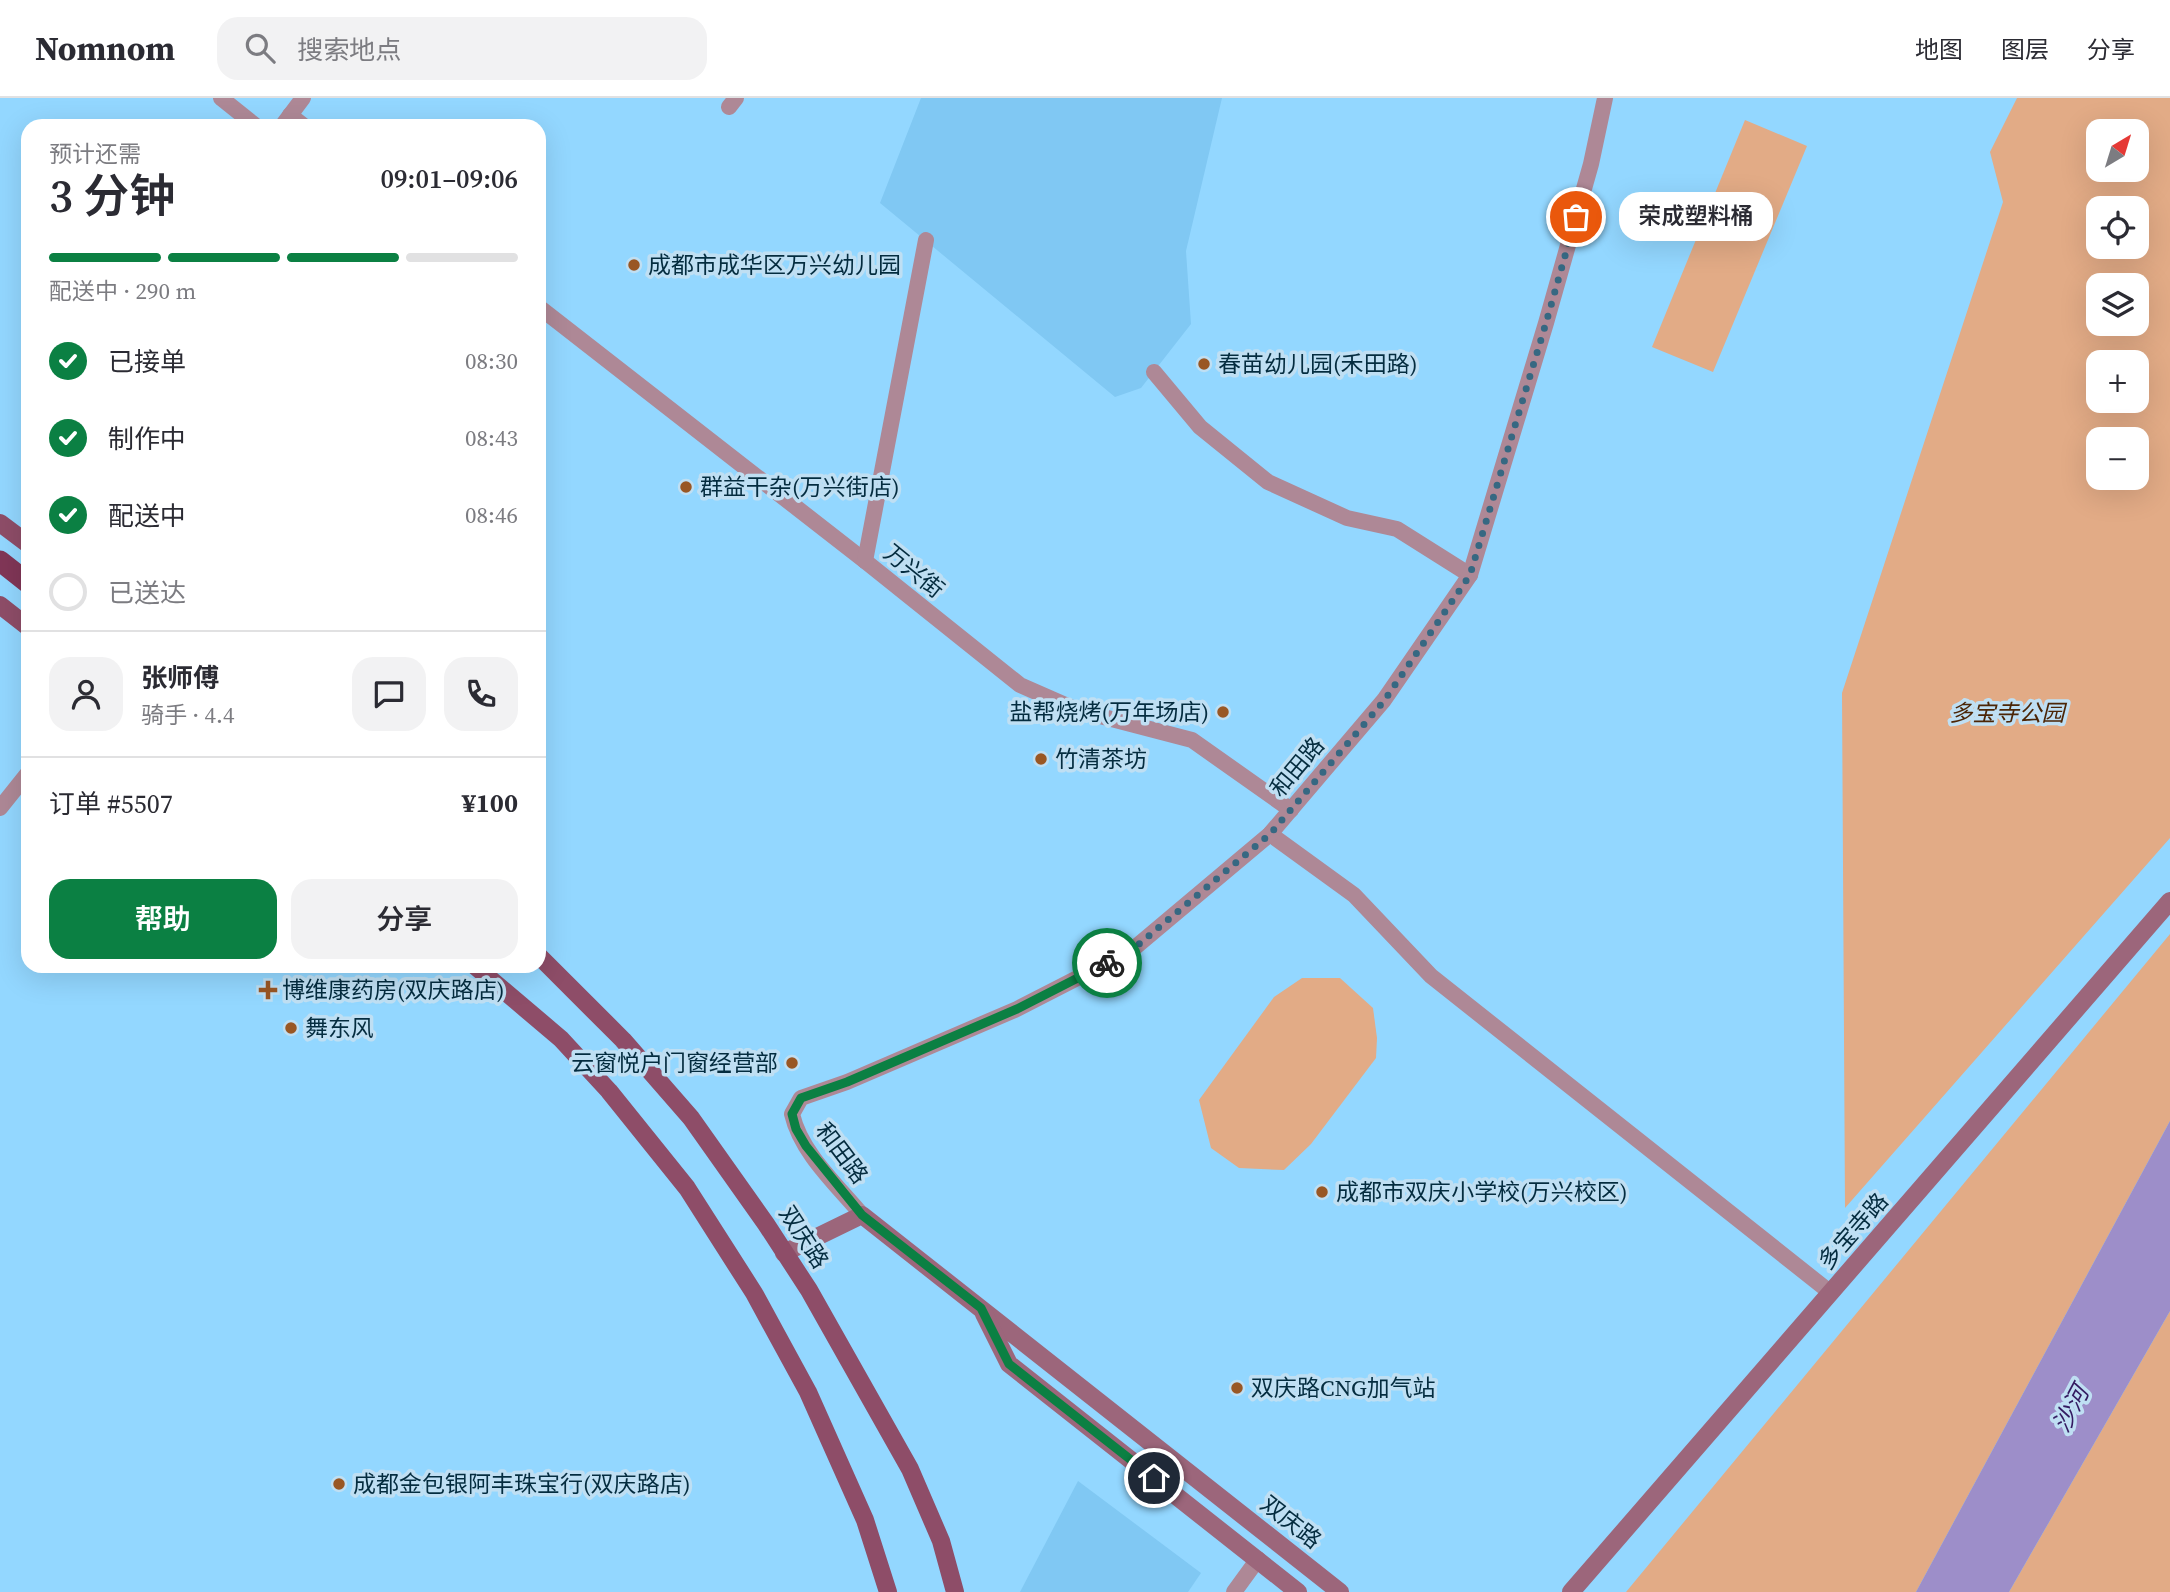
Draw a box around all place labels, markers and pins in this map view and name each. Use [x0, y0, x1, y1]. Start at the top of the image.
pin [1546, 187, 1606, 247]
callout: 荣成塑料桶 [1618, 192, 1772, 242]
place label: 成都市成华区万兴幼儿园 [648, 249, 901, 281]
marker: 成都市成华区万兴幼儿园 [626, 257, 642, 273]
place label: 春苗幼儿园(禾田路) [1218, 348, 1418, 380]
marker: 春苗幼儿园(禾田路) [1196, 356, 1212, 372]
place label: 群益干杂(万兴街店) [700, 471, 900, 503]
marker: 群益干杂(万兴街店) [678, 479, 694, 495]
place label: 盐帮烧烤(万年场店) [1009, 696, 1209, 728]
marker: 盐帮烧烤(万年场店) [1215, 704, 1231, 720]
place label: 竹清茶坊 [1055, 743, 1147, 775]
marker: 竹清茶坊 [1033, 751, 1049, 767]
place label: 博维康药房(双庆路店) [282, 974, 505, 1006]
marker: 博维康药房(双庆路店) [260, 982, 276, 998]
place label: 舞东风 [305, 1012, 374, 1044]
marker: 舞东风 [283, 1020, 299, 1036]
place label: 云窗悦户门窗经营部 [571, 1047, 778, 1079]
marker: 云窗悦户门窗经营部 [784, 1055, 800, 1071]
place label: 成都市双庆小学校(万兴校区) [1336, 1176, 1628, 1208]
marker: 成都市双庆小学校(万兴校区) [1314, 1184, 1330, 1200]
place label: 双庆路CNG加气站 [1251, 1372, 1436, 1404]
marker: 双庆路CNG加气站 [1229, 1380, 1245, 1396]
pin [1124, 1448, 1184, 1508]
place label: 成都金包银阿丰珠宝行(双庆路店) [353, 1468, 691, 1500]
marker: 成都金包银阿丰珠宝行(双庆路店) [331, 1476, 347, 1492]

